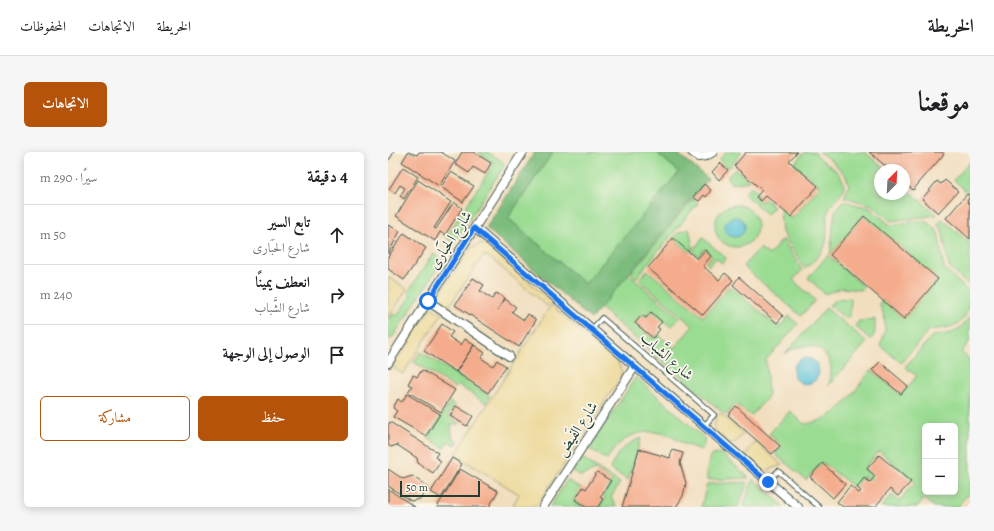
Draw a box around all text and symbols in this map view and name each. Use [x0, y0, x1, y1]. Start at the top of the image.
text: الخريطة [928, 13, 974, 39]
text: المحفوظات [20, 17, 66, 36]
text: الاتجاهات [88, 17, 135, 36]
text: الخريطة [157, 17, 191, 36]
button: الاتجاهات [24, 82, 107, 127]
text: موقعنا [918, 83, 970, 121]
north arrow [874, 164, 910, 200]
text: 4 دقيقة [307, 165, 348, 188]
text: سيرًا · 290 m [40, 169, 98, 186]
street label: شارع الحَبَارى [423, 206, 479, 275]
text: تابع السير [268, 212, 310, 232]
icon: ahead [326, 224, 348, 246]
text: 50 m [40, 226, 66, 243]
text: شارع الحَبَارى [253, 239, 310, 256]
text: انعطف يمينًا [255, 272, 310, 292]
icon: right [326, 284, 348, 306]
text: 240 m [40, 286, 72, 303]
route start [419, 292, 437, 310]
text: شارع الشَّباب [254, 299, 310, 316]
street label: شارع الشَّباب [634, 325, 700, 387]
text: الوصول إلى الوجهة [223, 343, 310, 363]
icon: arrive [326, 344, 348, 366]
button: مشاركة [40, 396, 190, 441]
button: حفظ [198, 396, 348, 441]
street label: شارع الفَيض [551, 397, 605, 462]
map controls [922, 423, 958, 495]
button: + [922, 423, 958, 459]
button: − [922, 459, 958, 495]
route end [759, 473, 777, 491]
scale bar [400, 479, 480, 498]
text: 50 m [406, 480, 428, 495]

